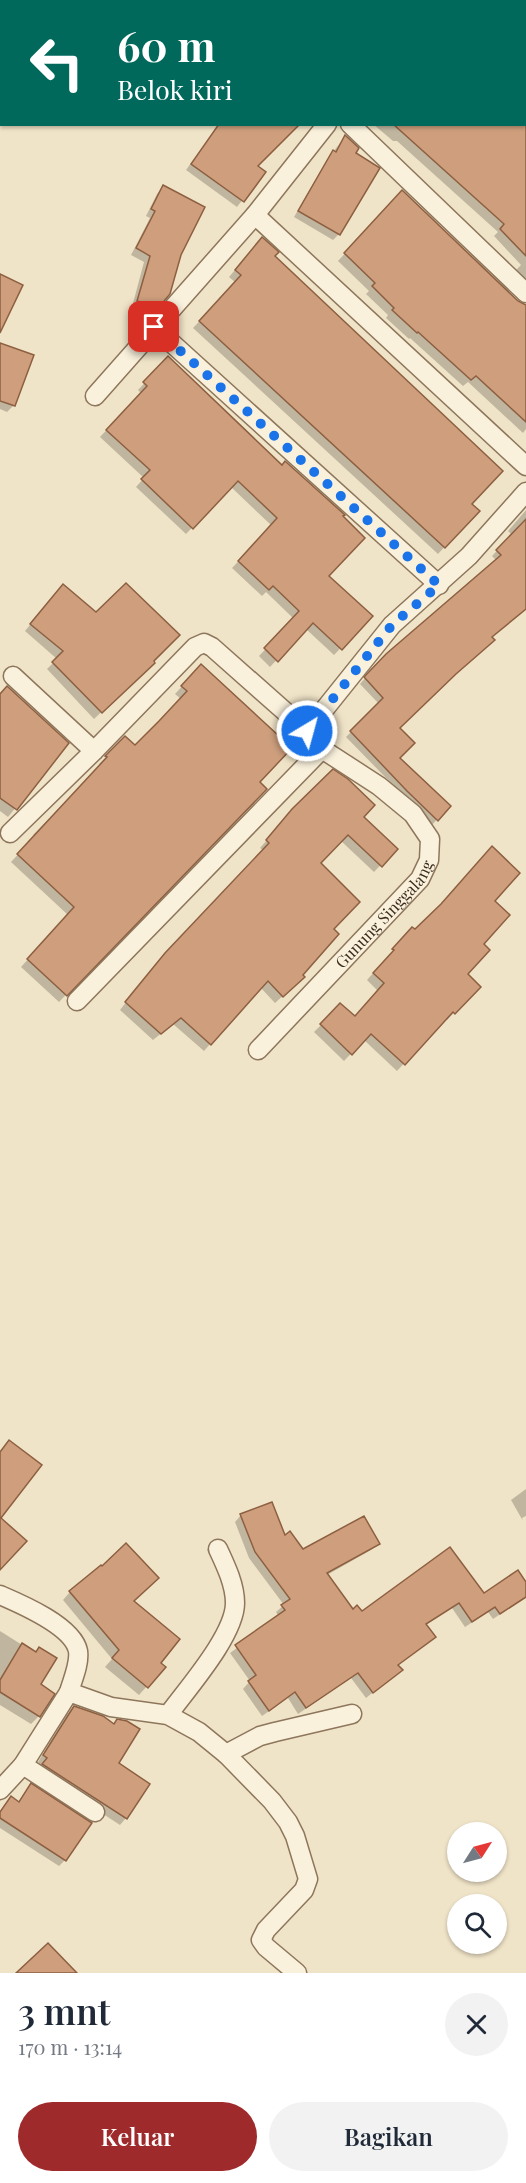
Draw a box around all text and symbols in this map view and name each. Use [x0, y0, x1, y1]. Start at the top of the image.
text: 60 m [117, 17, 215, 73]
icon: left [18, 24, 96, 102]
text: Belok kiri [117, 71, 233, 107]
pin [128, 301, 179, 352]
icon: arrive [137, 310, 170, 343]
position arrow [275, 699, 339, 763]
street label: Gunung Singgalang [330, 856, 438, 972]
north arrow [447, 1822, 507, 1882]
map controls [447, 1822, 507, 1954]
button: search [447, 1894, 507, 1954]
text: 3 mnt [18, 1986, 110, 2034]
button: close [445, 1993, 508, 2056]
text: 170 m · 13:14 [18, 2033, 122, 2060]
button: Keluar [18, 2102, 257, 2171]
button: Bagikan [269, 2102, 508, 2171]

